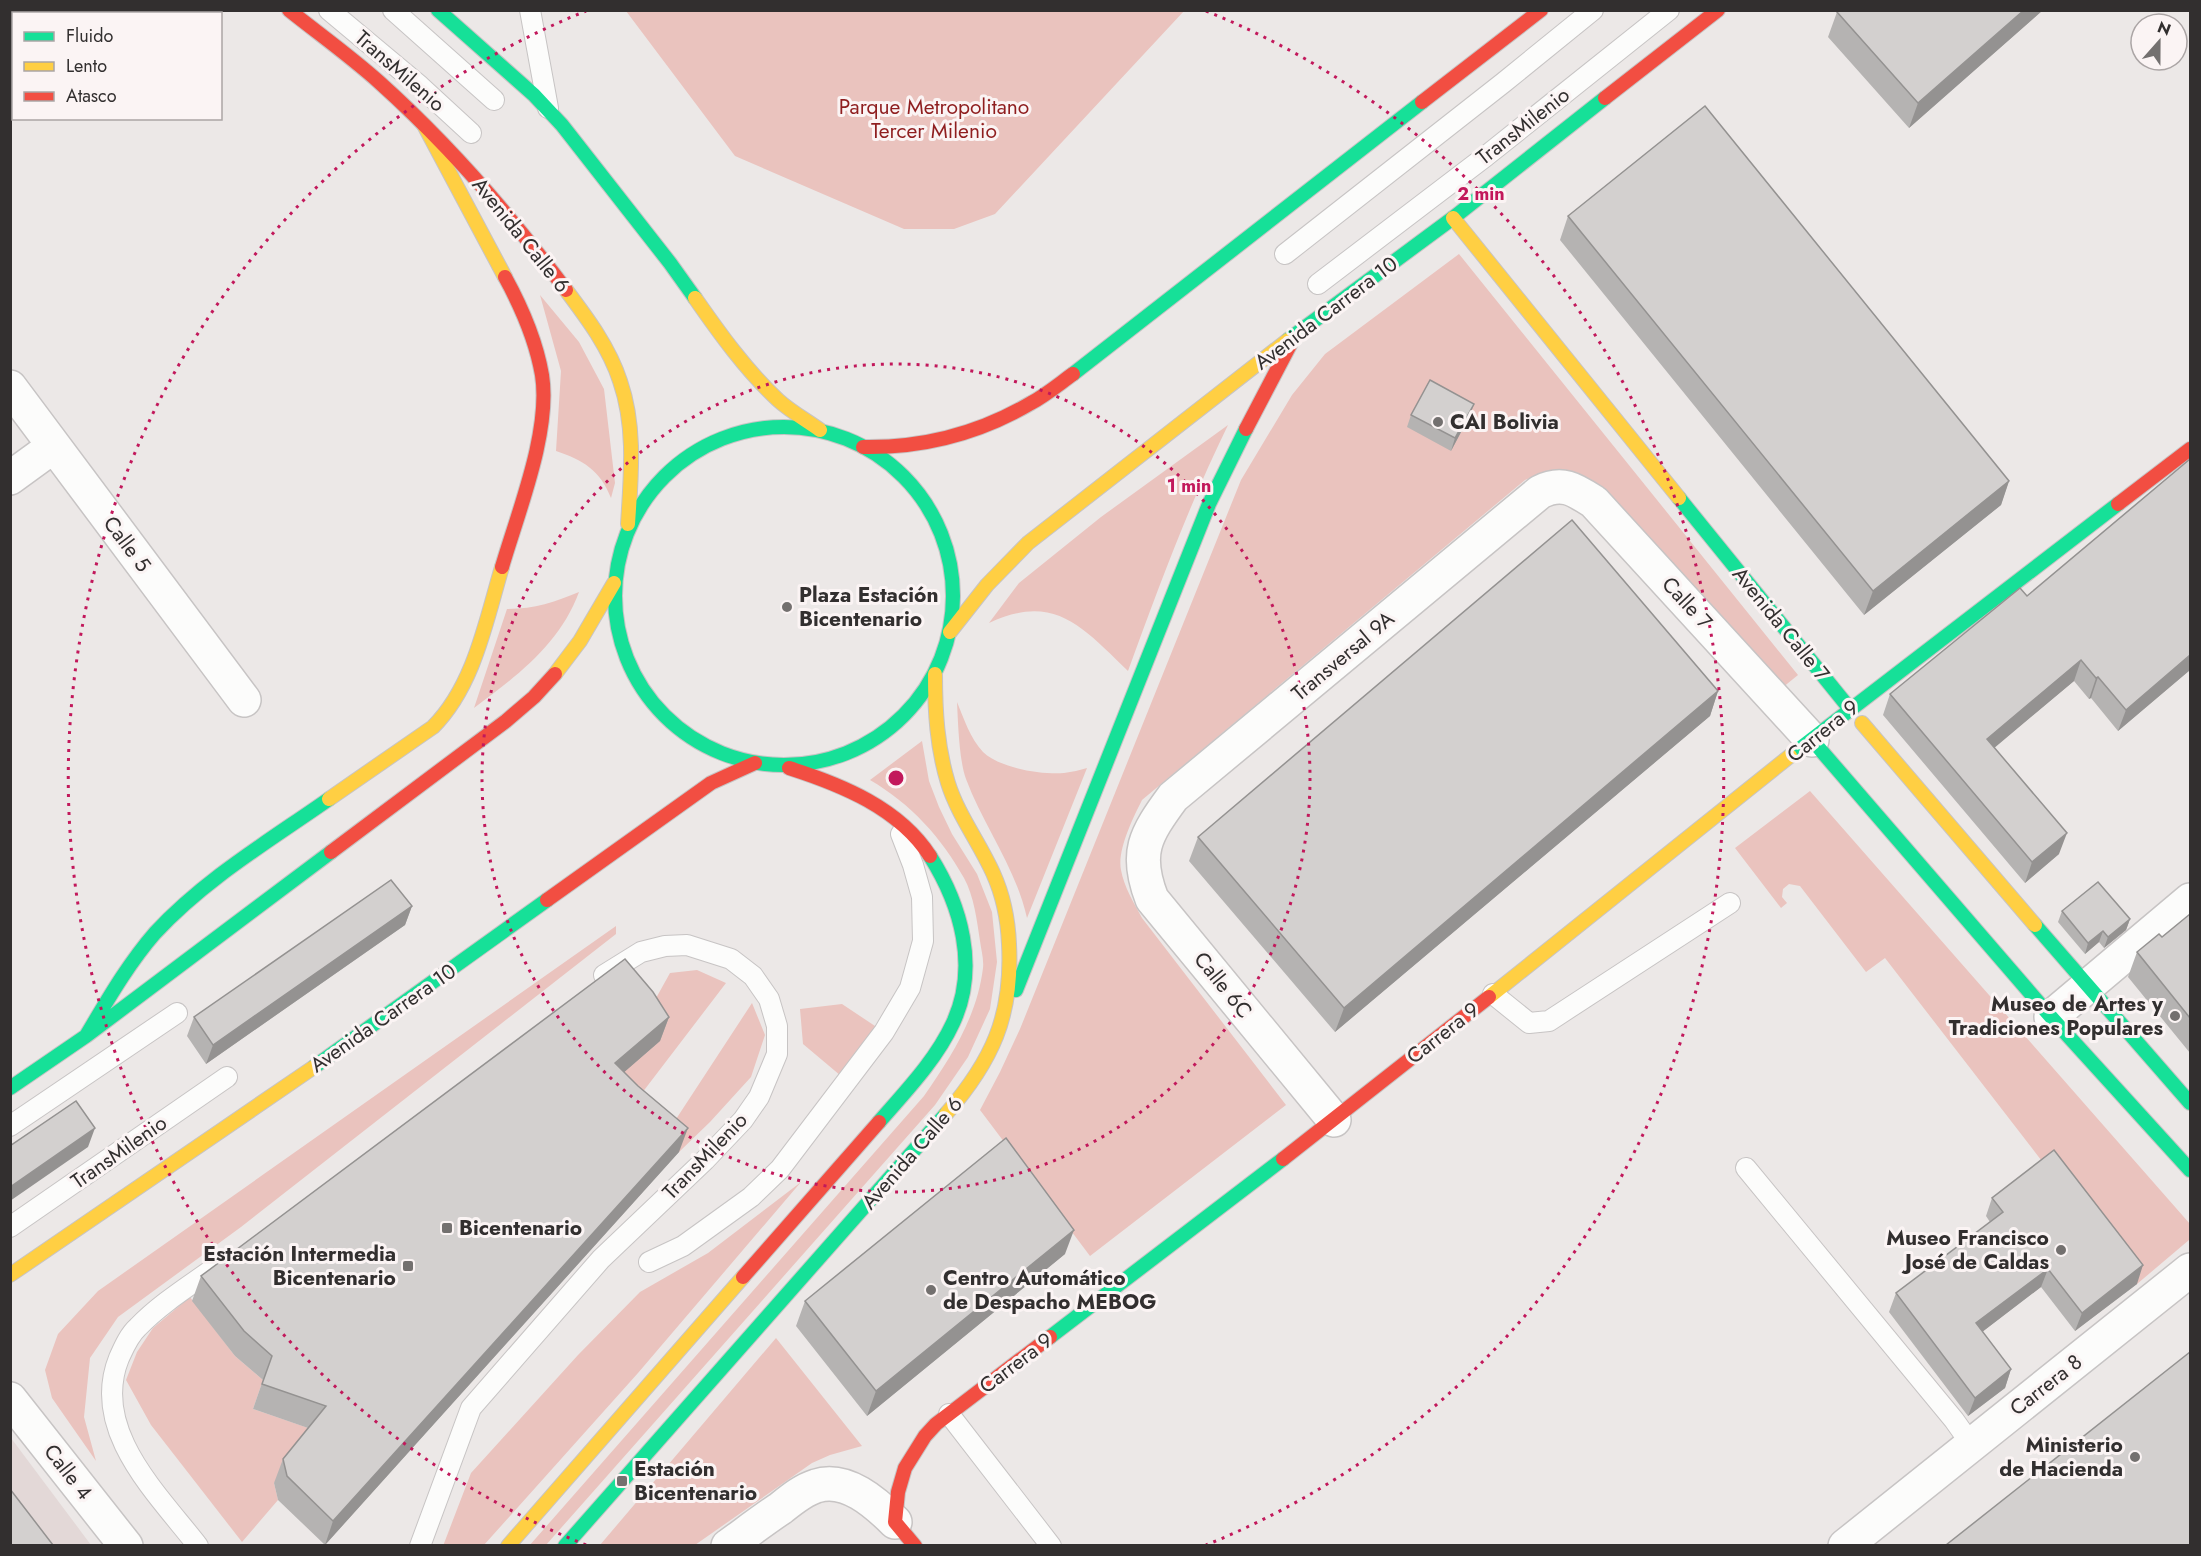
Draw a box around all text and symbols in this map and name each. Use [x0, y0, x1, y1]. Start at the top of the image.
legend [12, 12, 222, 120]
north arrow [2129, 12, 2189, 72]
text: N [2154, 15, 2174, 41]
text: Fluido [66, 23, 114, 49]
street label: TransMilenio [348, 23, 452, 119]
text: Lento [66, 53, 107, 79]
street label: TransMilenio [1470, 80, 1576, 172]
text: Atasco [66, 83, 117, 109]
park label: Parque Metropolitano Tercer Milenio [839, 92, 1029, 146]
street label: Avenida Calle 6 [465, 171, 577, 299]
text: 2 min [1457, 181, 1505, 207]
street label: Avenida Carrera 10 [1248, 249, 1404, 377]
place label: CAI Bolivia [1450, 407, 1559, 437]
marker: CAI Bolivia [1431, 415, 1445, 429]
text: 1 min [1167, 473, 1211, 499]
street label: Calle 5 [96, 510, 158, 578]
street label: Avenida Calle 7 [1725, 560, 1837, 688]
street label: Calle 7 [1655, 570, 1719, 636]
place label: Plaza Estación Bicentenario [799, 580, 939, 634]
marker: Plaza Estación Bicentenario [780, 600, 794, 614]
street label: Transversal 9A [1285, 604, 1401, 708]
street label: Carrera 9 [1780, 693, 1866, 769]
centre of rings [886, 768, 906, 788]
street label: Calle 6C [1187, 945, 1259, 1025]
street label: Avenida Carrera 10 [304, 956, 462, 1080]
place label: Museo de Artes y Tradiciones Populares [1949, 989, 2164, 1043]
street label: Carrera 9 [1400, 995, 1486, 1071]
marker: Museo de Artes y Tradiciones Populares [2168, 1009, 2182, 1023]
street label: Avenida Calle 6 [855, 1090, 969, 1216]
street label: TransMilenio [656, 1106, 754, 1206]
street label: TransMilenio [65, 1108, 173, 1196]
place label: Bicentenario [459, 1213, 582, 1243]
marker: Bicentenario [440, 1221, 454, 1235]
place label: Museo Francisco José de Caldas [1886, 1223, 2049, 1277]
place label: Estación Intermedia Bicentenario [203, 1239, 396, 1293]
marker: Museo Francisco José de Caldas [2054, 1243, 2068, 1257]
marker: Estación Intermedia Bicentenario [401, 1259, 415, 1273]
place label: Centro Automático de Despacho MEBOG [943, 1263, 1156, 1317]
marker: Centro Automático de Despacho MEBOG [924, 1283, 938, 1297]
street label: Carrera 9 [973, 1325, 1059, 1401]
street label: Carrera 8 [2003, 1347, 2089, 1423]
place label: Ministerio de Hacienda [1999, 1430, 2123, 1484]
street label: Calle 4 [37, 1438, 99, 1506]
marker: Ministerio de Hacienda [2128, 1450, 2142, 1464]
place label: Estación Bicentenario [634, 1454, 757, 1508]
marker: Estación Bicentenario [615, 1474, 629, 1488]

